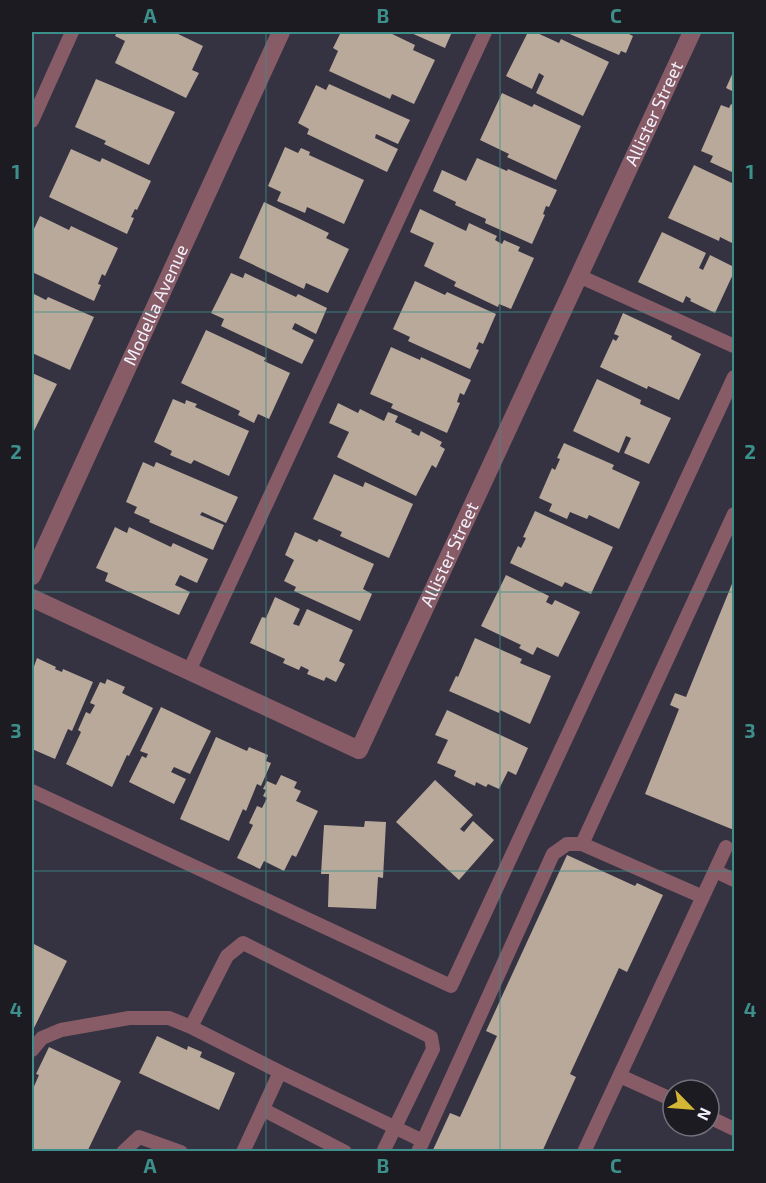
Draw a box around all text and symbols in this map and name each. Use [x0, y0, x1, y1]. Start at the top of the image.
text: A [143, 3, 157, 27]
text: B [377, 3, 389, 27]
text: C [610, 3, 622, 27]
street label: Allister Street [619, 57, 687, 169]
text: 1 [12, 159, 20, 183]
text: 1 [746, 159, 754, 183]
street label: Modella Avenue [118, 241, 192, 369]
text: 2 [10, 439, 22, 463]
text: 2 [744, 439, 756, 463]
street label: Allister Street [415, 498, 483, 610]
text: 3 [10, 718, 22, 742]
text: 3 [744, 718, 756, 742]
text: 4 [10, 997, 23, 1021]
text: 4 [744, 997, 757, 1021]
north arrow [661, 1078, 721, 1138]
text: N [694, 1105, 716, 1124]
text: A [143, 1153, 157, 1177]
text: B [377, 1153, 389, 1177]
text: C [610, 1153, 622, 1177]

